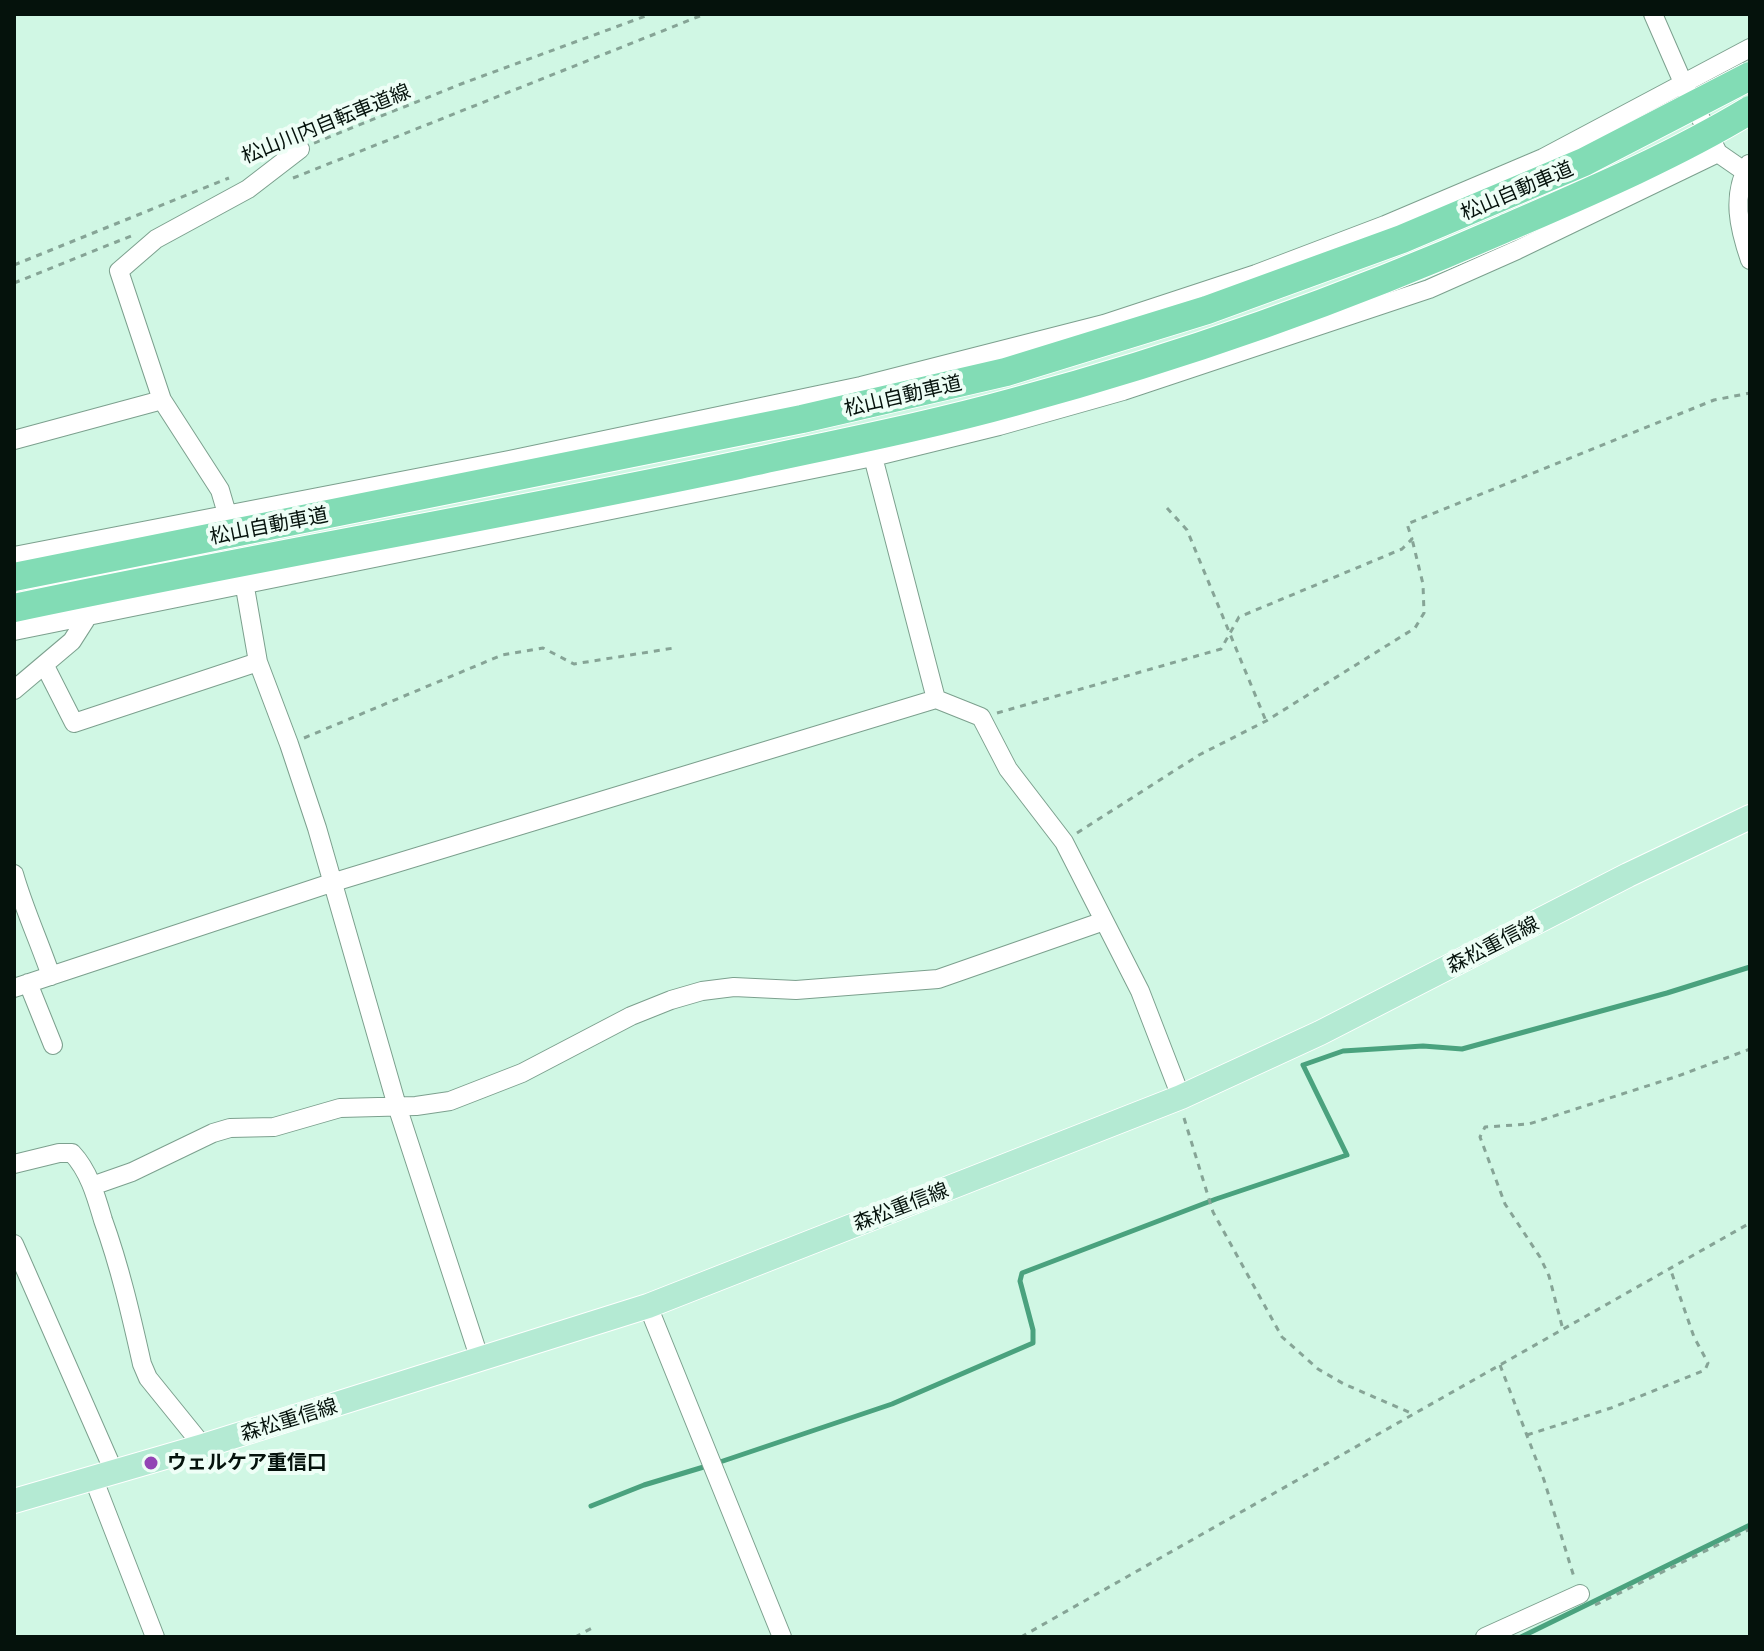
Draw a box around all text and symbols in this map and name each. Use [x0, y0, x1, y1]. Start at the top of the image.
street label: 松山川内自転車道線 [238, 79, 414, 169]
street label: 松山自動車道 [1457, 157, 1577, 225]
street label: 松山自動車道 [842, 371, 964, 421]
street label: 松山自動車道 [208, 503, 330, 549]
street label: 森松重信線 [1443, 912, 1543, 978]
street label: 森松重信線 [850, 1178, 952, 1236]
street label: 森松重信線 [238, 1394, 340, 1446]
place label: ウェルケア重信口 [167, 1451, 327, 1475]
marker: ウェルケア重信口 [142, 1454, 160, 1472]

